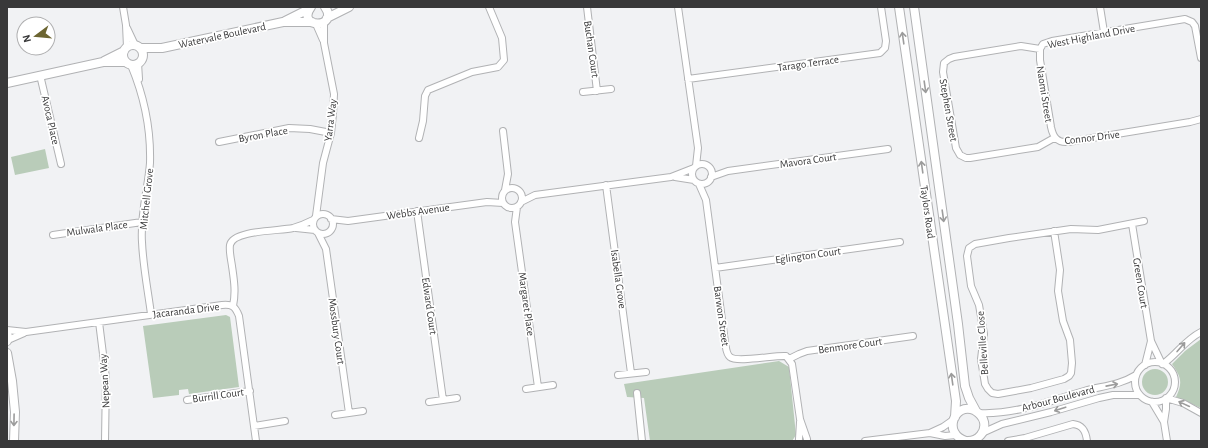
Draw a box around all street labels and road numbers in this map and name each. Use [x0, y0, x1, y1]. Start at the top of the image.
street label: Buchan Court [582, 20, 601, 79]
street label: Watervale Boulevard [177, 21, 267, 50]
street label: West Highland Drive [1046, 23, 1136, 50]
street label: Tarago Terrace [777, 54, 839, 73]
street label: Naomi Street [1035, 65, 1054, 123]
street label: Stephen Street [938, 78, 960, 143]
street label: Avoca Place [40, 95, 61, 146]
street label: Yarra Way [322, 98, 339, 142]
street label: Byron Place [238, 125, 289, 144]
street label: Connor Drive [1064, 129, 1120, 146]
street label: Mavora Court [779, 151, 838, 170]
street label: Mitchell Grove [138, 168, 155, 230]
street label: Taylors Road [918, 185, 937, 240]
street label: Webbs Avenue [386, 202, 450, 221]
street label: Mulwala Place [66, 219, 128, 238]
street label: Eglington Court [775, 245, 842, 266]
street label: Isabella Grove [609, 249, 628, 309]
street label: Green Court [1131, 257, 1150, 310]
street label: Margaret Place [517, 272, 536, 337]
street label: Edward Court [420, 277, 439, 336]
street label: Barwon Street [712, 285, 731, 347]
street label: Mossbury Court [326, 297, 347, 365]
street label: Jacaranda Drive [152, 301, 220, 320]
street label: Belleville Close [975, 311, 990, 375]
street label: Benmore Court [817, 335, 883, 355]
street label: Nepean Way [98, 353, 111, 408]
street label: Arbour Boulevard [1020, 383, 1096, 414]
street label: Burrill Court [192, 386, 245, 405]

